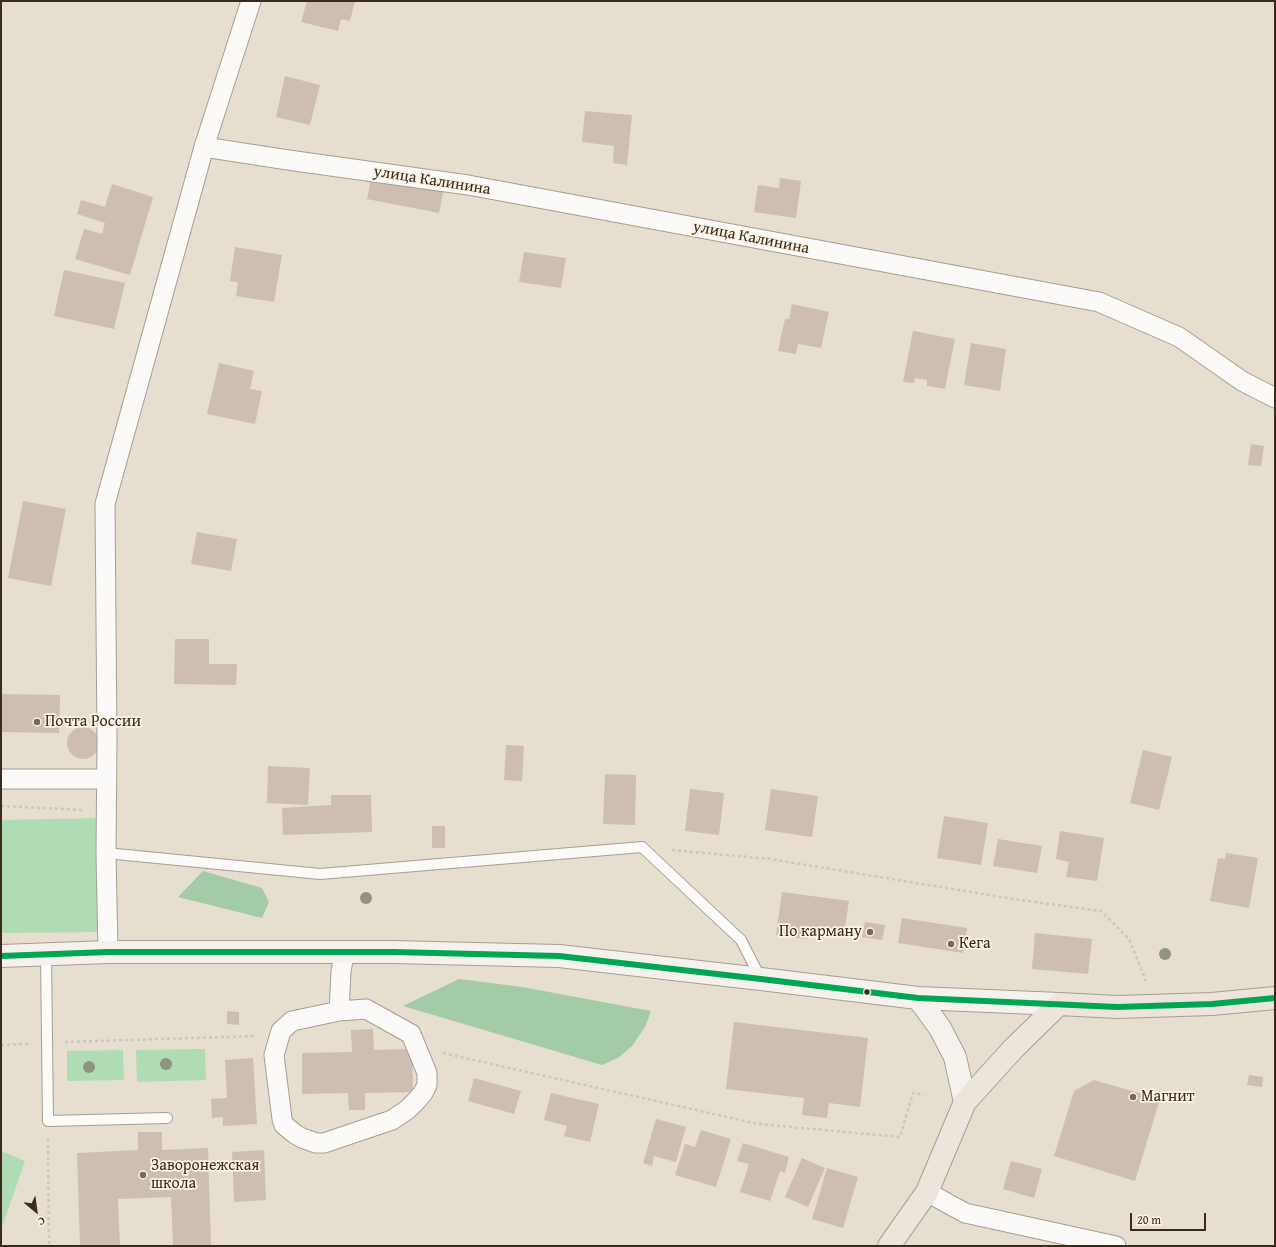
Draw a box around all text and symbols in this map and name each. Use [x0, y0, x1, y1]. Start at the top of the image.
street label: улица Калинина [372, 162, 492, 200]
street label: улица Калинина [691, 217, 811, 259]
place label: Почта России [45, 712, 141, 732]
marker: Почта России [32, 717, 42, 727]
place label: По карману [779, 922, 862, 942]
marker: По карману [865, 927, 875, 937]
place label: Кега [959, 934, 991, 954]
marker: Кега [946, 939, 956, 949]
unlabelled marker [862, 987, 872, 997]
place label: Магнит [1141, 1087, 1194, 1107]
marker: Магнит [1128, 1092, 1138, 1102]
place label: Заворонежская школа [151, 1156, 259, 1194]
marker: Заворонежская школа [138, 1170, 148, 1180]
north arrow [16, 1191, 56, 1231]
scale bar [1132, 1205, 1208, 1231]
text: 20 m [1137, 1211, 1161, 1228]
text: С [35, 1213, 48, 1230]

